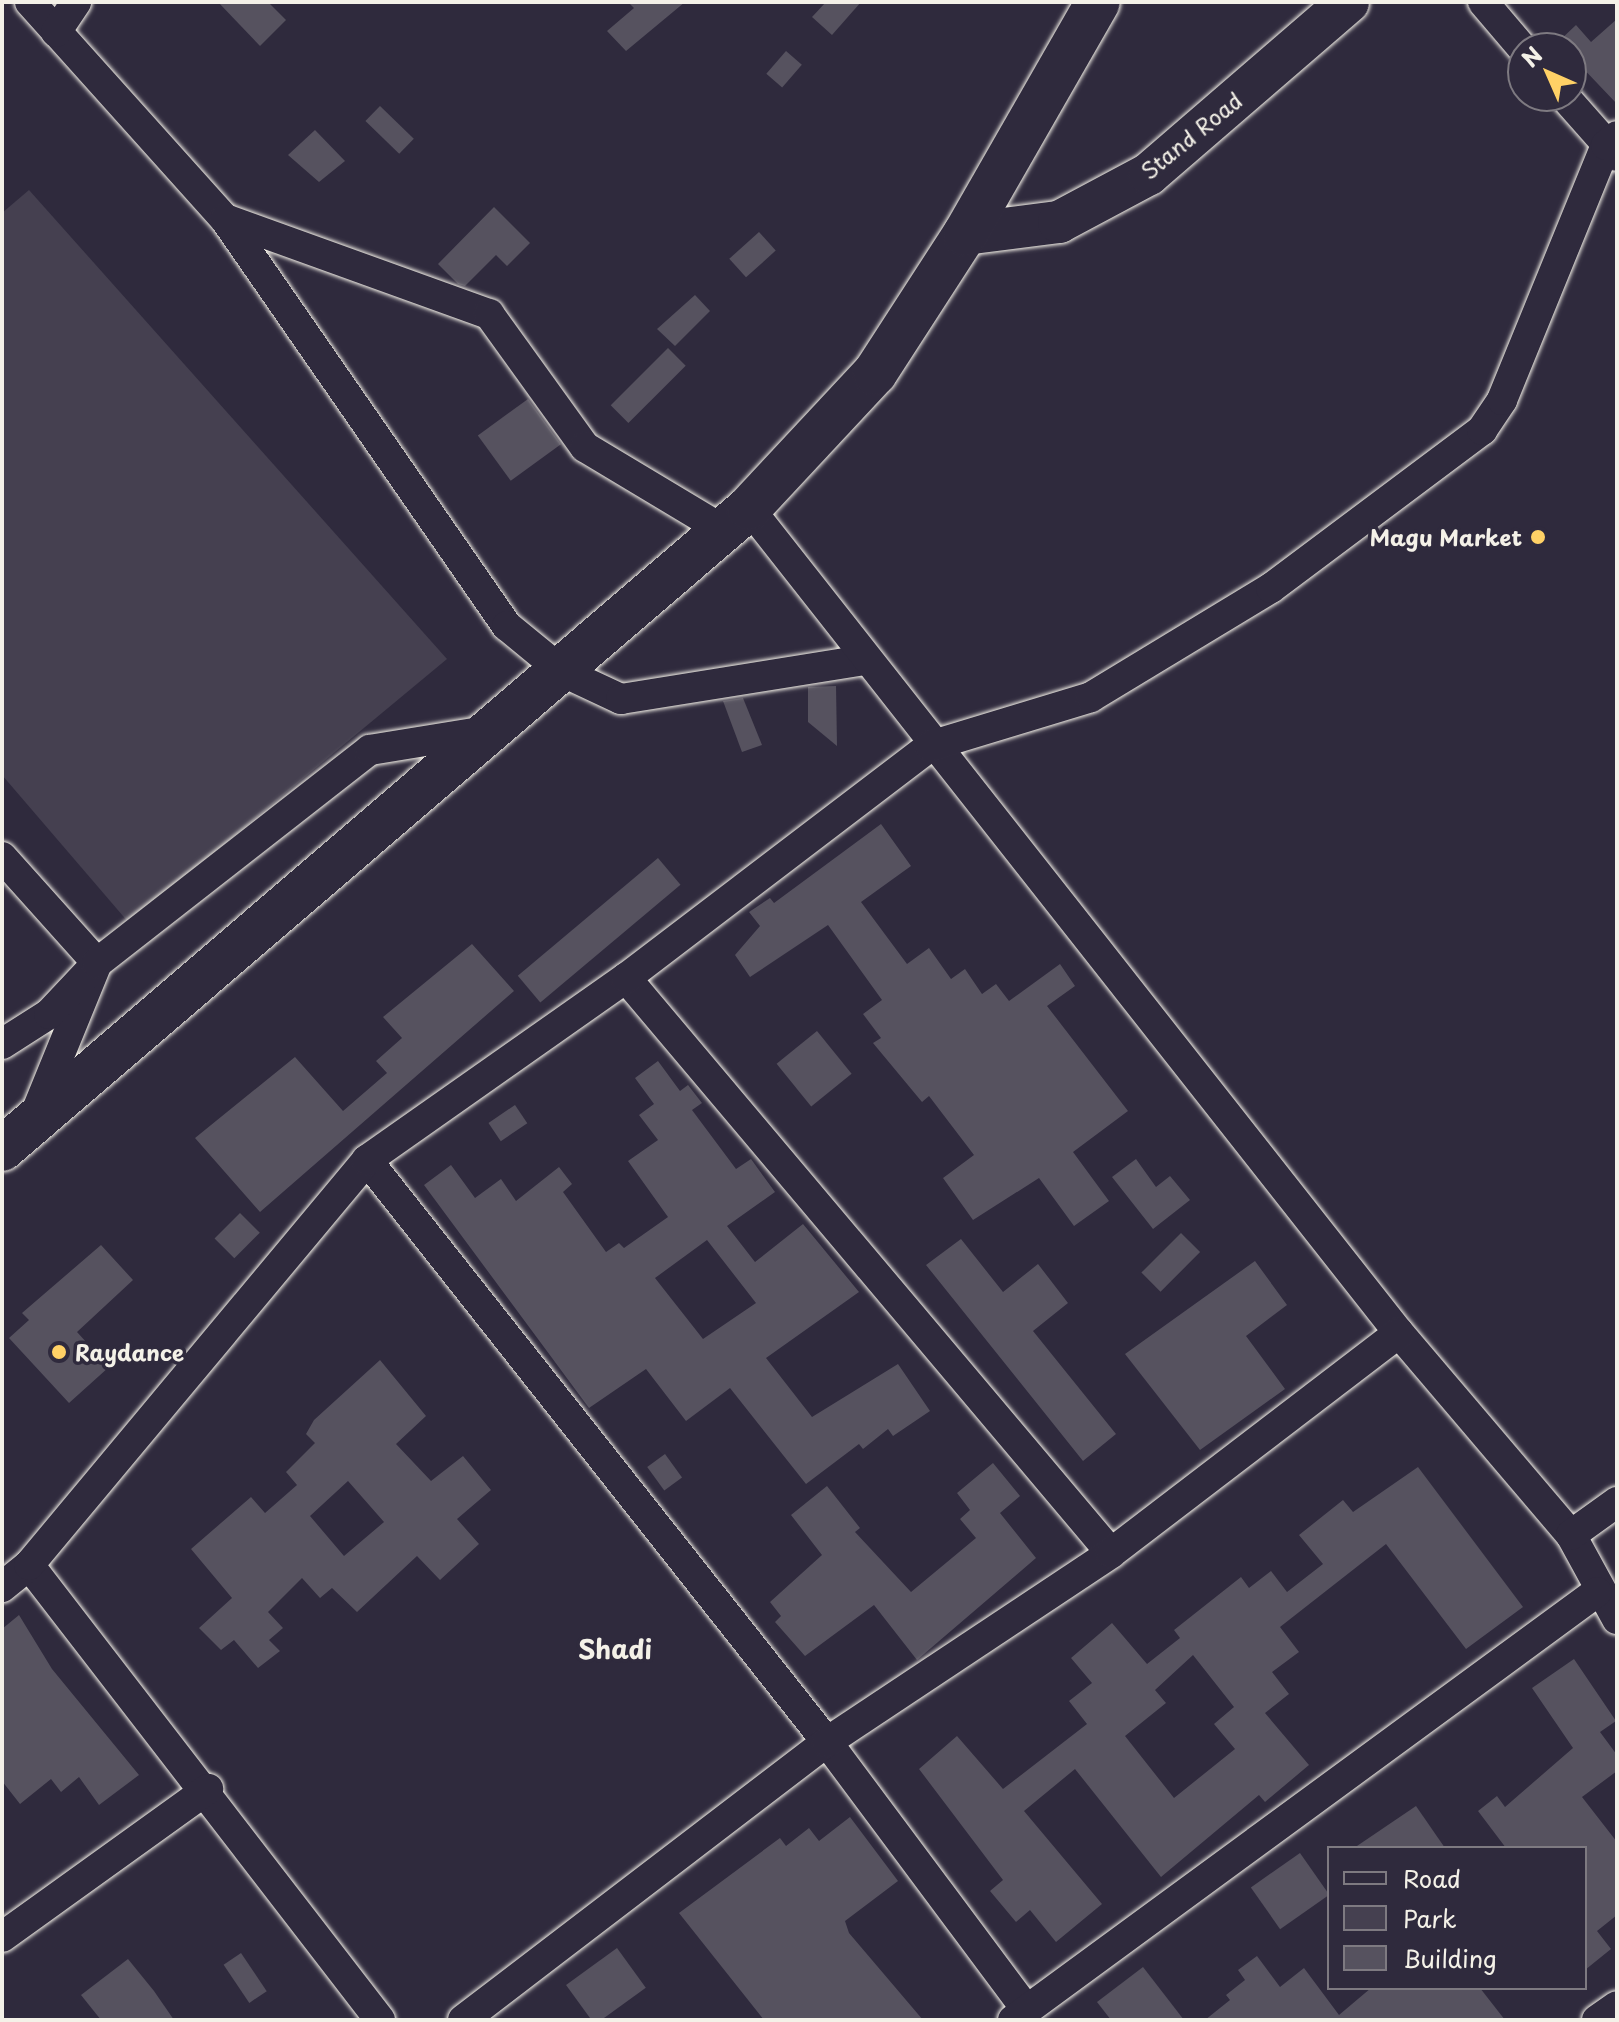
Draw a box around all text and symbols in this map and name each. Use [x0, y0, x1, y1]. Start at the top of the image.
north arrow [1507, 32, 1587, 112]
text: N [1513, 38, 1549, 74]
street label: Stand Road [1135, 86, 1247, 184]
place label: Magu Market [1370, 524, 1522, 550]
marker: Magu Market [1529, 528, 1547, 546]
place label: Raydance [75, 1339, 184, 1365]
marker: Raydance [50, 1343, 68, 1361]
district label: Shadi [578, 1633, 652, 1665]
legend [1327, 1846, 1587, 1990]
text: Road [1403, 1860, 1461, 1896]
text: Park [1403, 1900, 1457, 1936]
text: Building [1403, 1940, 1497, 1976]

